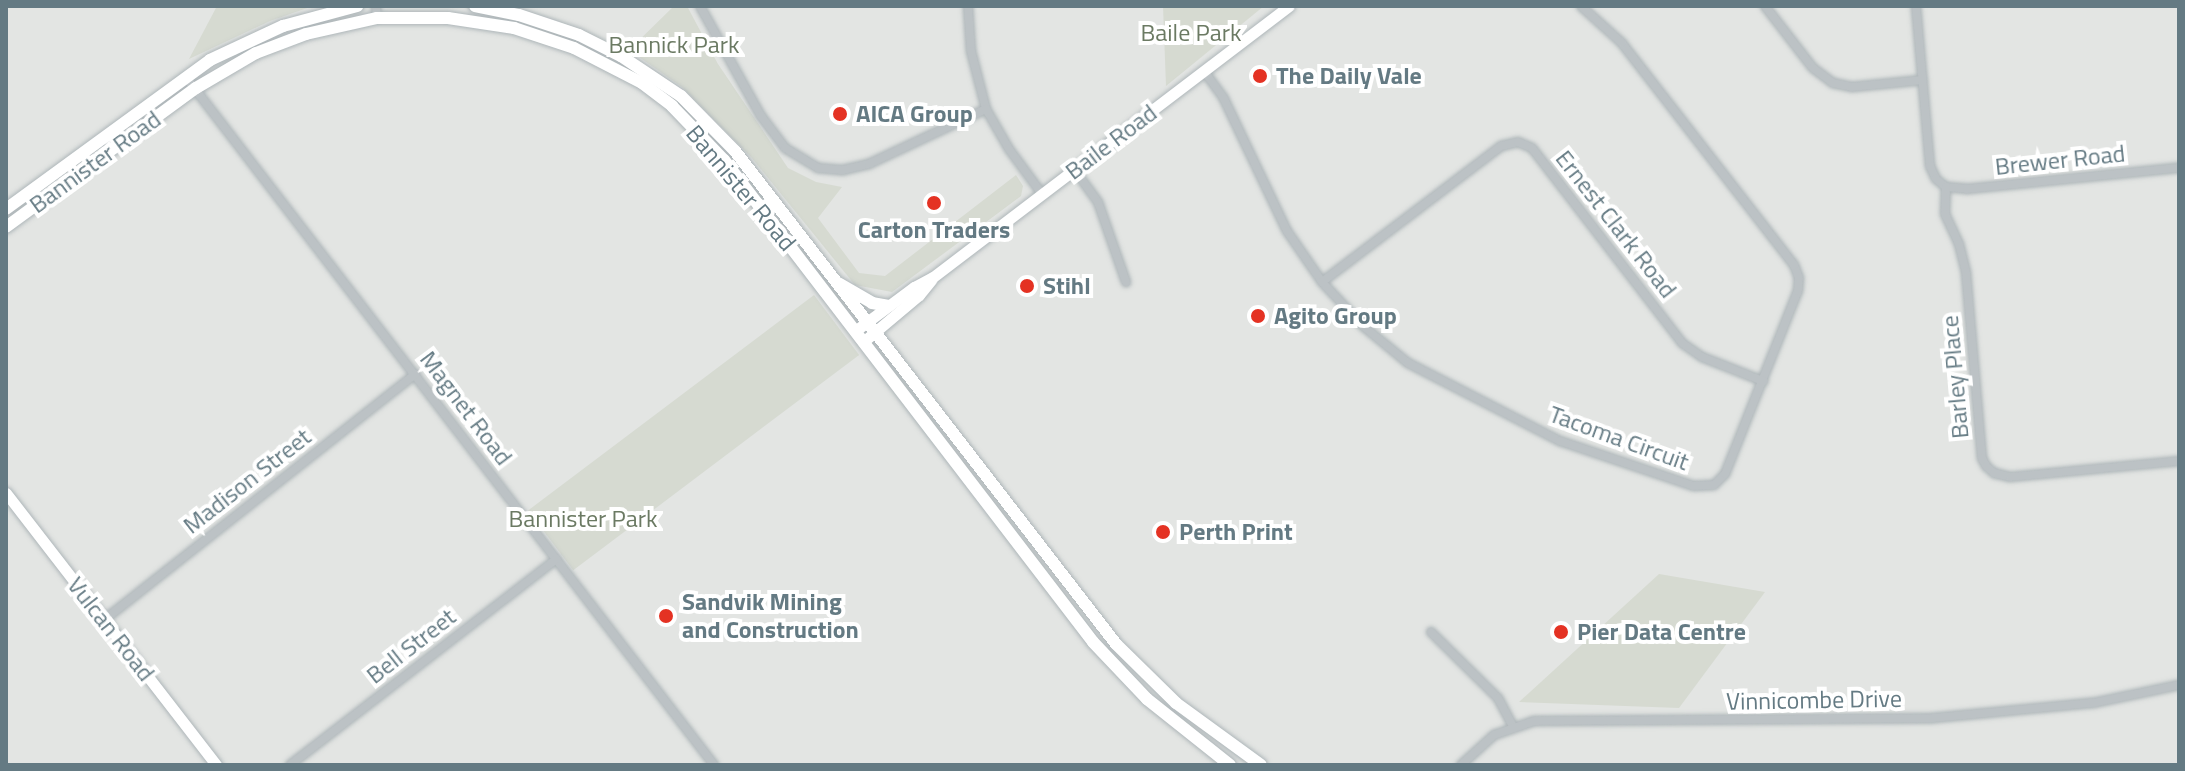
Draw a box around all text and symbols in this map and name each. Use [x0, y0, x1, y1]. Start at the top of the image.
park label: Baile Park [1141, 19, 1241, 47]
park label: Bannick Park [608, 31, 740, 59]
place label: The Daily Vale [1276, 62, 1422, 90]
marker: The Daily Vale [1251, 67, 1269, 85]
street label: Baile Road [1060, 98, 1162, 186]
place label: AICA Group [856, 100, 973, 128]
street label: Bannister Road [24, 105, 166, 219]
marker: AICA Group [831, 105, 849, 123]
street label: Bannister Road [680, 119, 802, 257]
street label: Brewer Road [1994, 139, 2126, 181]
street label: Ernest Clark Road [1550, 145, 1682, 303]
marker: Carton Traders [925, 194, 943, 212]
place label: Carton Traders [858, 216, 1010, 244]
place label: Stihl [1043, 272, 1091, 300]
marker: Stihl [1018, 277, 1036, 295]
place label: Agito Group [1274, 302, 1397, 330]
marker: Agito Group [1249, 307, 1267, 325]
street label: Barley Place [1935, 314, 1975, 440]
street label: Magnet Road [414, 345, 518, 471]
street label: Tacoma Circuit [1545, 399, 1693, 477]
street label: Madison Street [177, 422, 317, 540]
park label: Bannister Park [508, 505, 658, 533]
place label: Perth Print [1179, 518, 1293, 546]
marker: Perth Print [1154, 523, 1172, 541]
street label: Vulcan Road [61, 571, 161, 687]
place label: Sandvik Mining and Construction [682, 588, 859, 644]
street label: Bell Street [361, 602, 461, 690]
marker: Sandvik Mining and Construction [657, 607, 675, 625]
place label: Pier Data Centre [1577, 618, 1746, 646]
marker: Pier Data Centre [1552, 623, 1570, 641]
street label: Vinnicombe Drive [1726, 684, 1902, 716]

